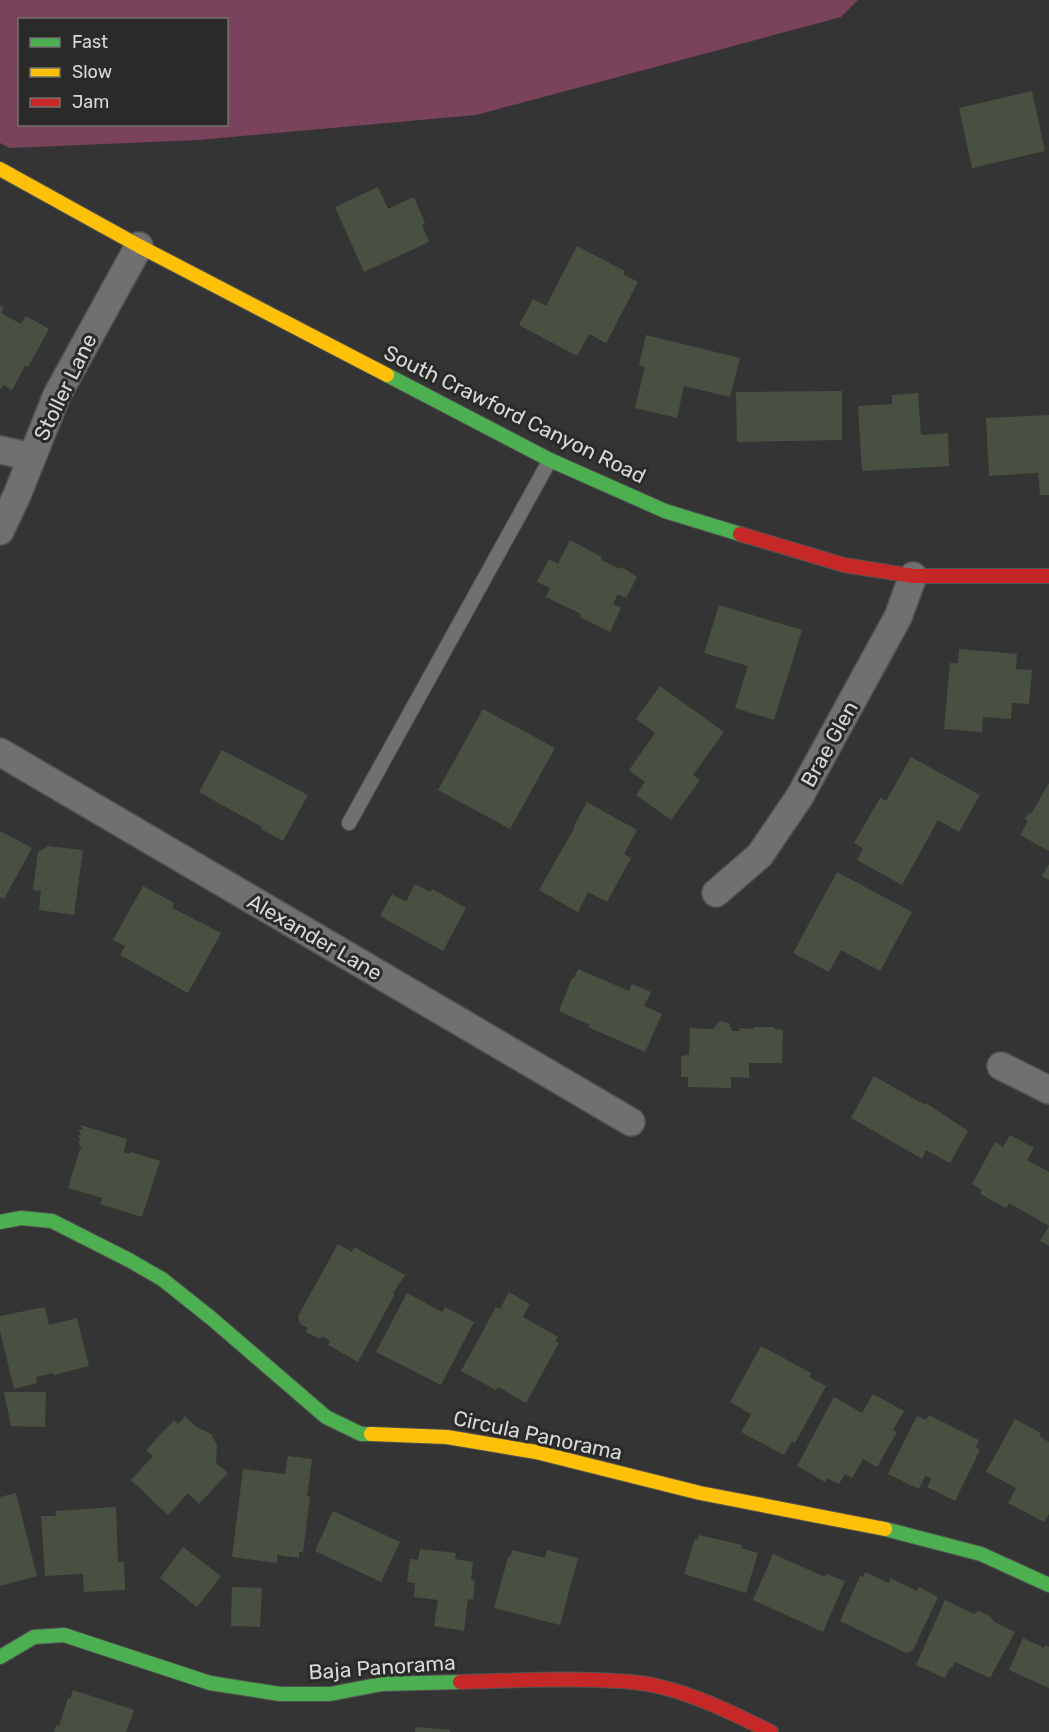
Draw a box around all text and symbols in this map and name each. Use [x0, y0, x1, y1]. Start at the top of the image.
legend [18, 18, 228, 126]
text: Fast [72, 31, 108, 53]
text: Slow [72, 61, 112, 83]
text: Jam [72, 91, 109, 113]
street label: Stoller Lane [28, 329, 102, 445]
street label: South Crawford Canyon Road [380, 340, 650, 488]
street label: Brae Glen [795, 697, 863, 791]
street label: Alexander Lane [243, 888, 387, 986]
street label: Circula Panorama [451, 1405, 625, 1465]
street label: Baja Panorama [308, 1649, 456, 1685]

